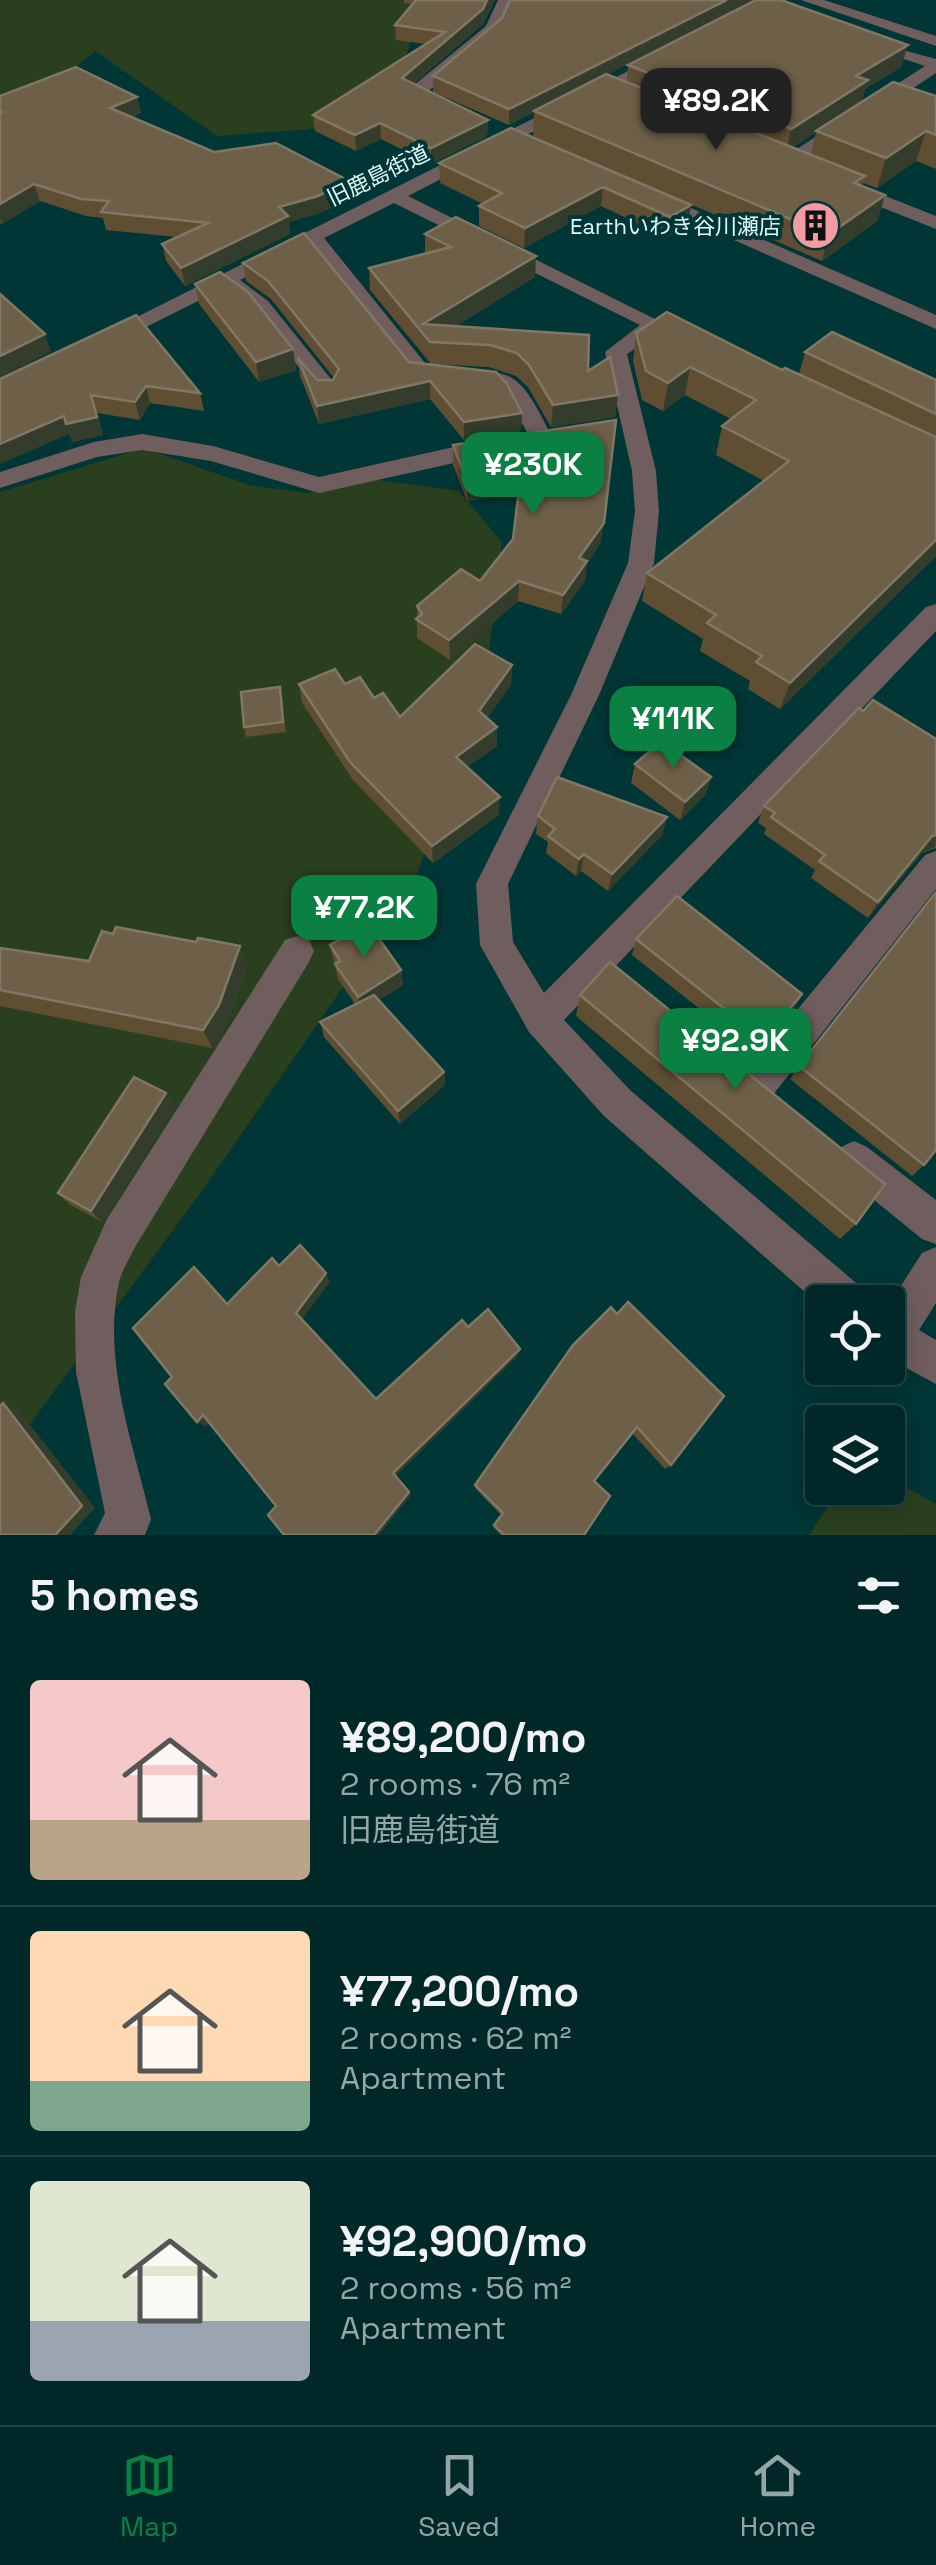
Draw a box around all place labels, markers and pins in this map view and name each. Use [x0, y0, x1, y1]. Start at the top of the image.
pin: ¥89.2K [635, 68, 797, 153]
building icon: Earthいわき谷川瀬店 [790, 200, 842, 252]
place label: Earthいわき谷川瀬店 [570, 212, 781, 240]
pin: ¥230K [463, 432, 603, 517]
pin: ¥111K [603, 686, 743, 771]
pin: ¥77.2K [283, 875, 445, 960]
pin: ¥92.9K [654, 1008, 816, 1093]

